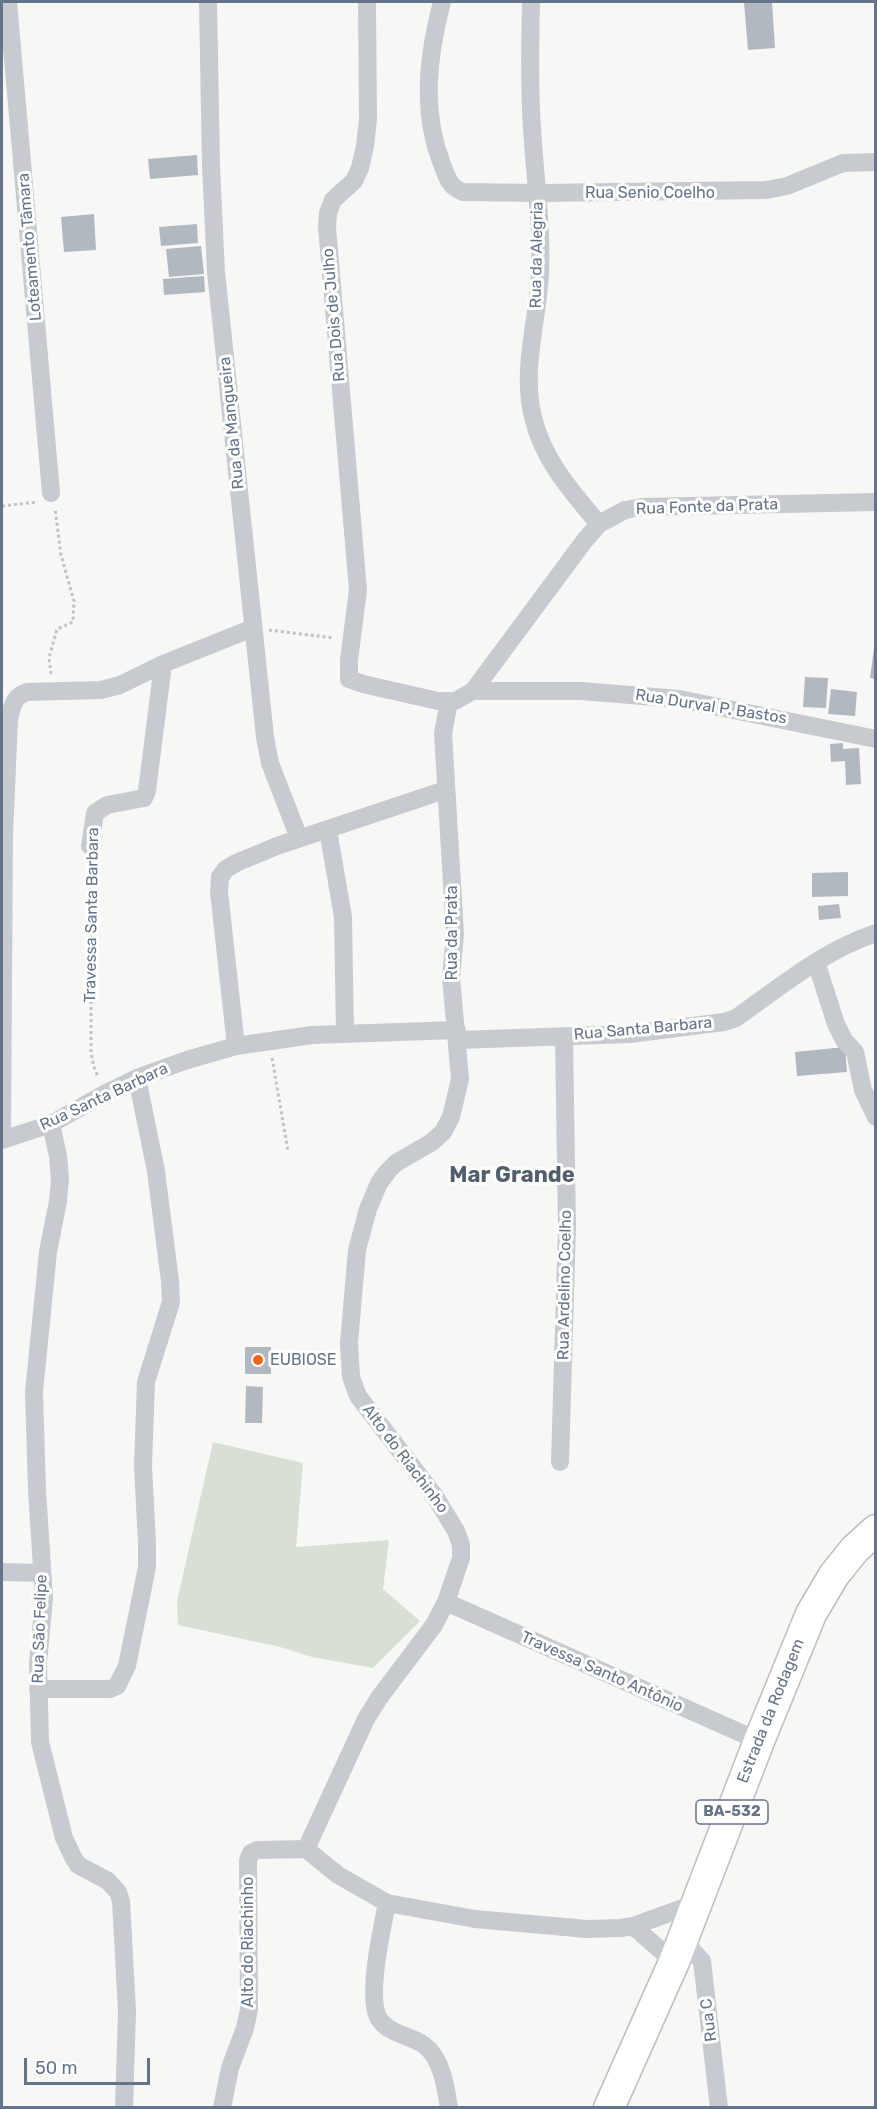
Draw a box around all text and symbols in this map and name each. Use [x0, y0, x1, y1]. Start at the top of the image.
street label: Loteamento Tâmara [14, 172, 46, 322]
street label: Rua Senio Coelho [585, 183, 715, 203]
street label: Rua da Alegria [526, 201, 548, 309]
street label: Rua Dois de Julho [319, 247, 349, 383]
street label: Rua da Mangueira [215, 356, 249, 490]
street label: Rua Fonte da Prata [636, 495, 778, 519]
street label: Rua Durval P. Bastos [634, 686, 788, 728]
street label: Travessa Santa Barbara [81, 827, 103, 1003]
street label: Rua da Prata [442, 885, 462, 981]
street label: Rua Santa Barbara [573, 1013, 713, 1045]
street label: Rua Santa Barbara [37, 1059, 171, 1135]
district label: Mar Grande [449, 1163, 575, 1189]
street label: Rua Ardelino Coelho [554, 1210, 576, 1360]
place label: EUBIOSE [270, 1350, 336, 1370]
marker: EUBIOSE [251, 1353, 265, 1367]
street label: Alto do Riachinho [358, 1401, 452, 1517]
street label: Rua São Felipe [29, 1574, 51, 1684]
street label: Travessa Santo Antônio [518, 1628, 686, 1716]
street label: Estrada da Rodagem [733, 1636, 809, 1786]
road number: BA-532 [696, 1800, 768, 1824]
street label: Alto do Riachinho [238, 1877, 258, 2007]
street label: Rua C [697, 1997, 721, 2043]
scale bar [27, 2046, 153, 2084]
text: 50 m [35, 2057, 78, 2079]

